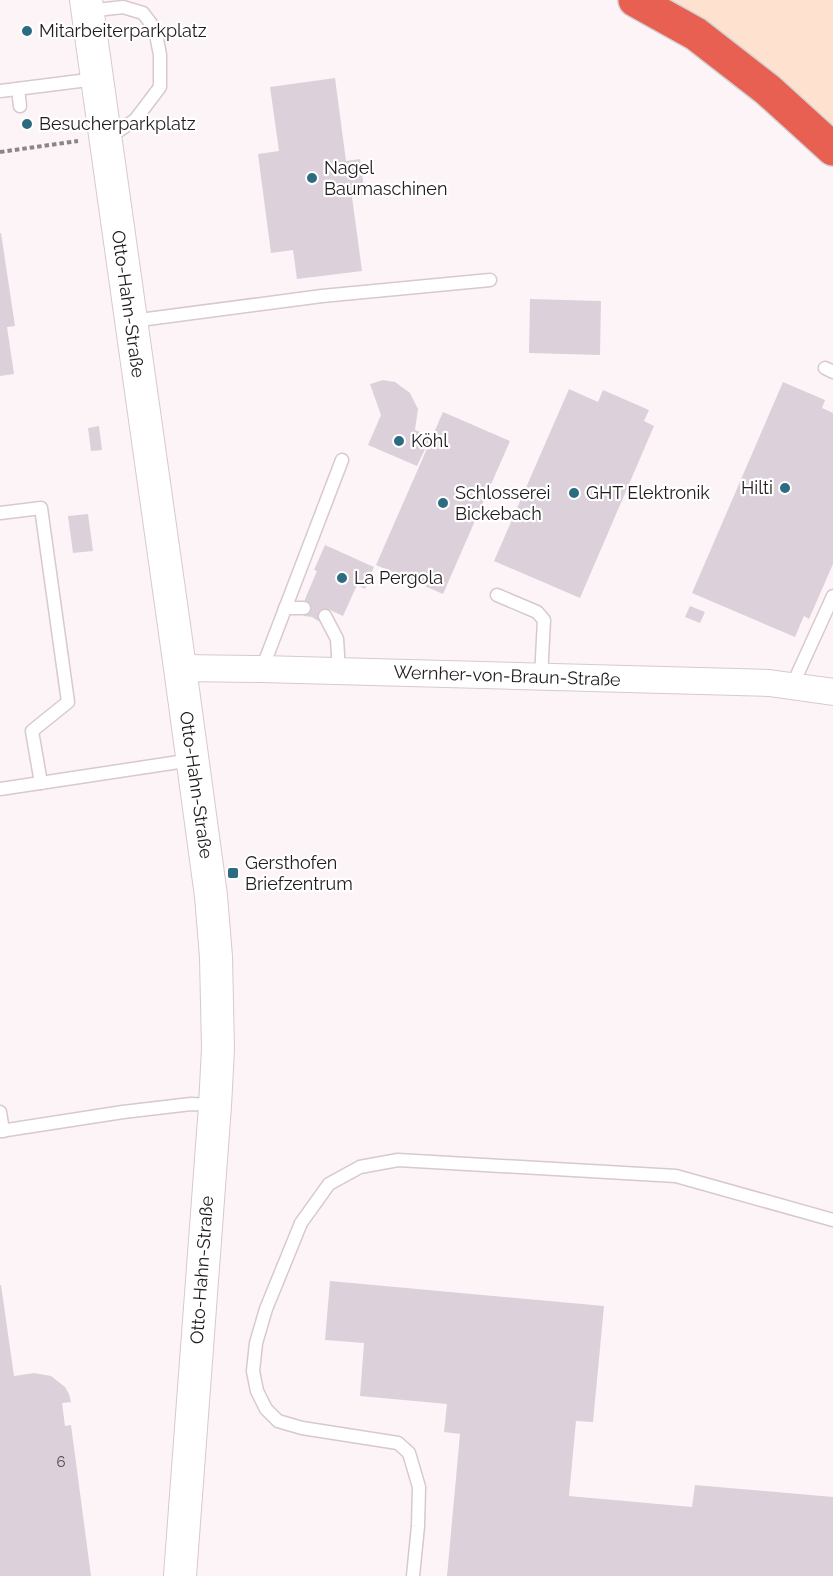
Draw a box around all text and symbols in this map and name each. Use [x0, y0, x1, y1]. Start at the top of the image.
place label: Mitarbeiterparkplatz [39, 20, 207, 41]
marker: Mitarbeiterparkplatz [20, 24, 34, 38]
place label: Besucherparkplatz [39, 113, 196, 134]
marker: Besucherparkplatz [20, 117, 34, 131]
place label: Nagel Baumaschinen [324, 157, 447, 199]
marker: Nagel Baumaschinen [305, 171, 319, 185]
street label: Otto-Hahn-Straße [108, 229, 149, 379]
place label: Köhl [411, 430, 448, 451]
marker: Köhl [392, 434, 406, 448]
place label: Hilti [741, 477, 773, 498]
marker: Hilti [778, 481, 792, 495]
place label: Schlosserei Bickebach [455, 482, 550, 524]
place label: GHT Elektronik [586, 482, 710, 503]
marker: GHT Elektronik [567, 486, 581, 500]
marker: Schlosserei Bickebach [436, 496, 450, 510]
place label: La Pergola [354, 567, 443, 588]
marker: La Pergola [335, 571, 349, 585]
street label: Wernher-von-Braun-Straße [393, 661, 621, 690]
street label: Otto-Hahn-Straße [176, 710, 217, 860]
place label: Gersthofen Briefzentrum [245, 852, 353, 894]
marker: Gersthofen Briefzentrum [226, 866, 240, 880]
street label: Otto-Hahn-Straße [186, 1195, 217, 1345]
house number: 6 [56, 1453, 66, 1471]

